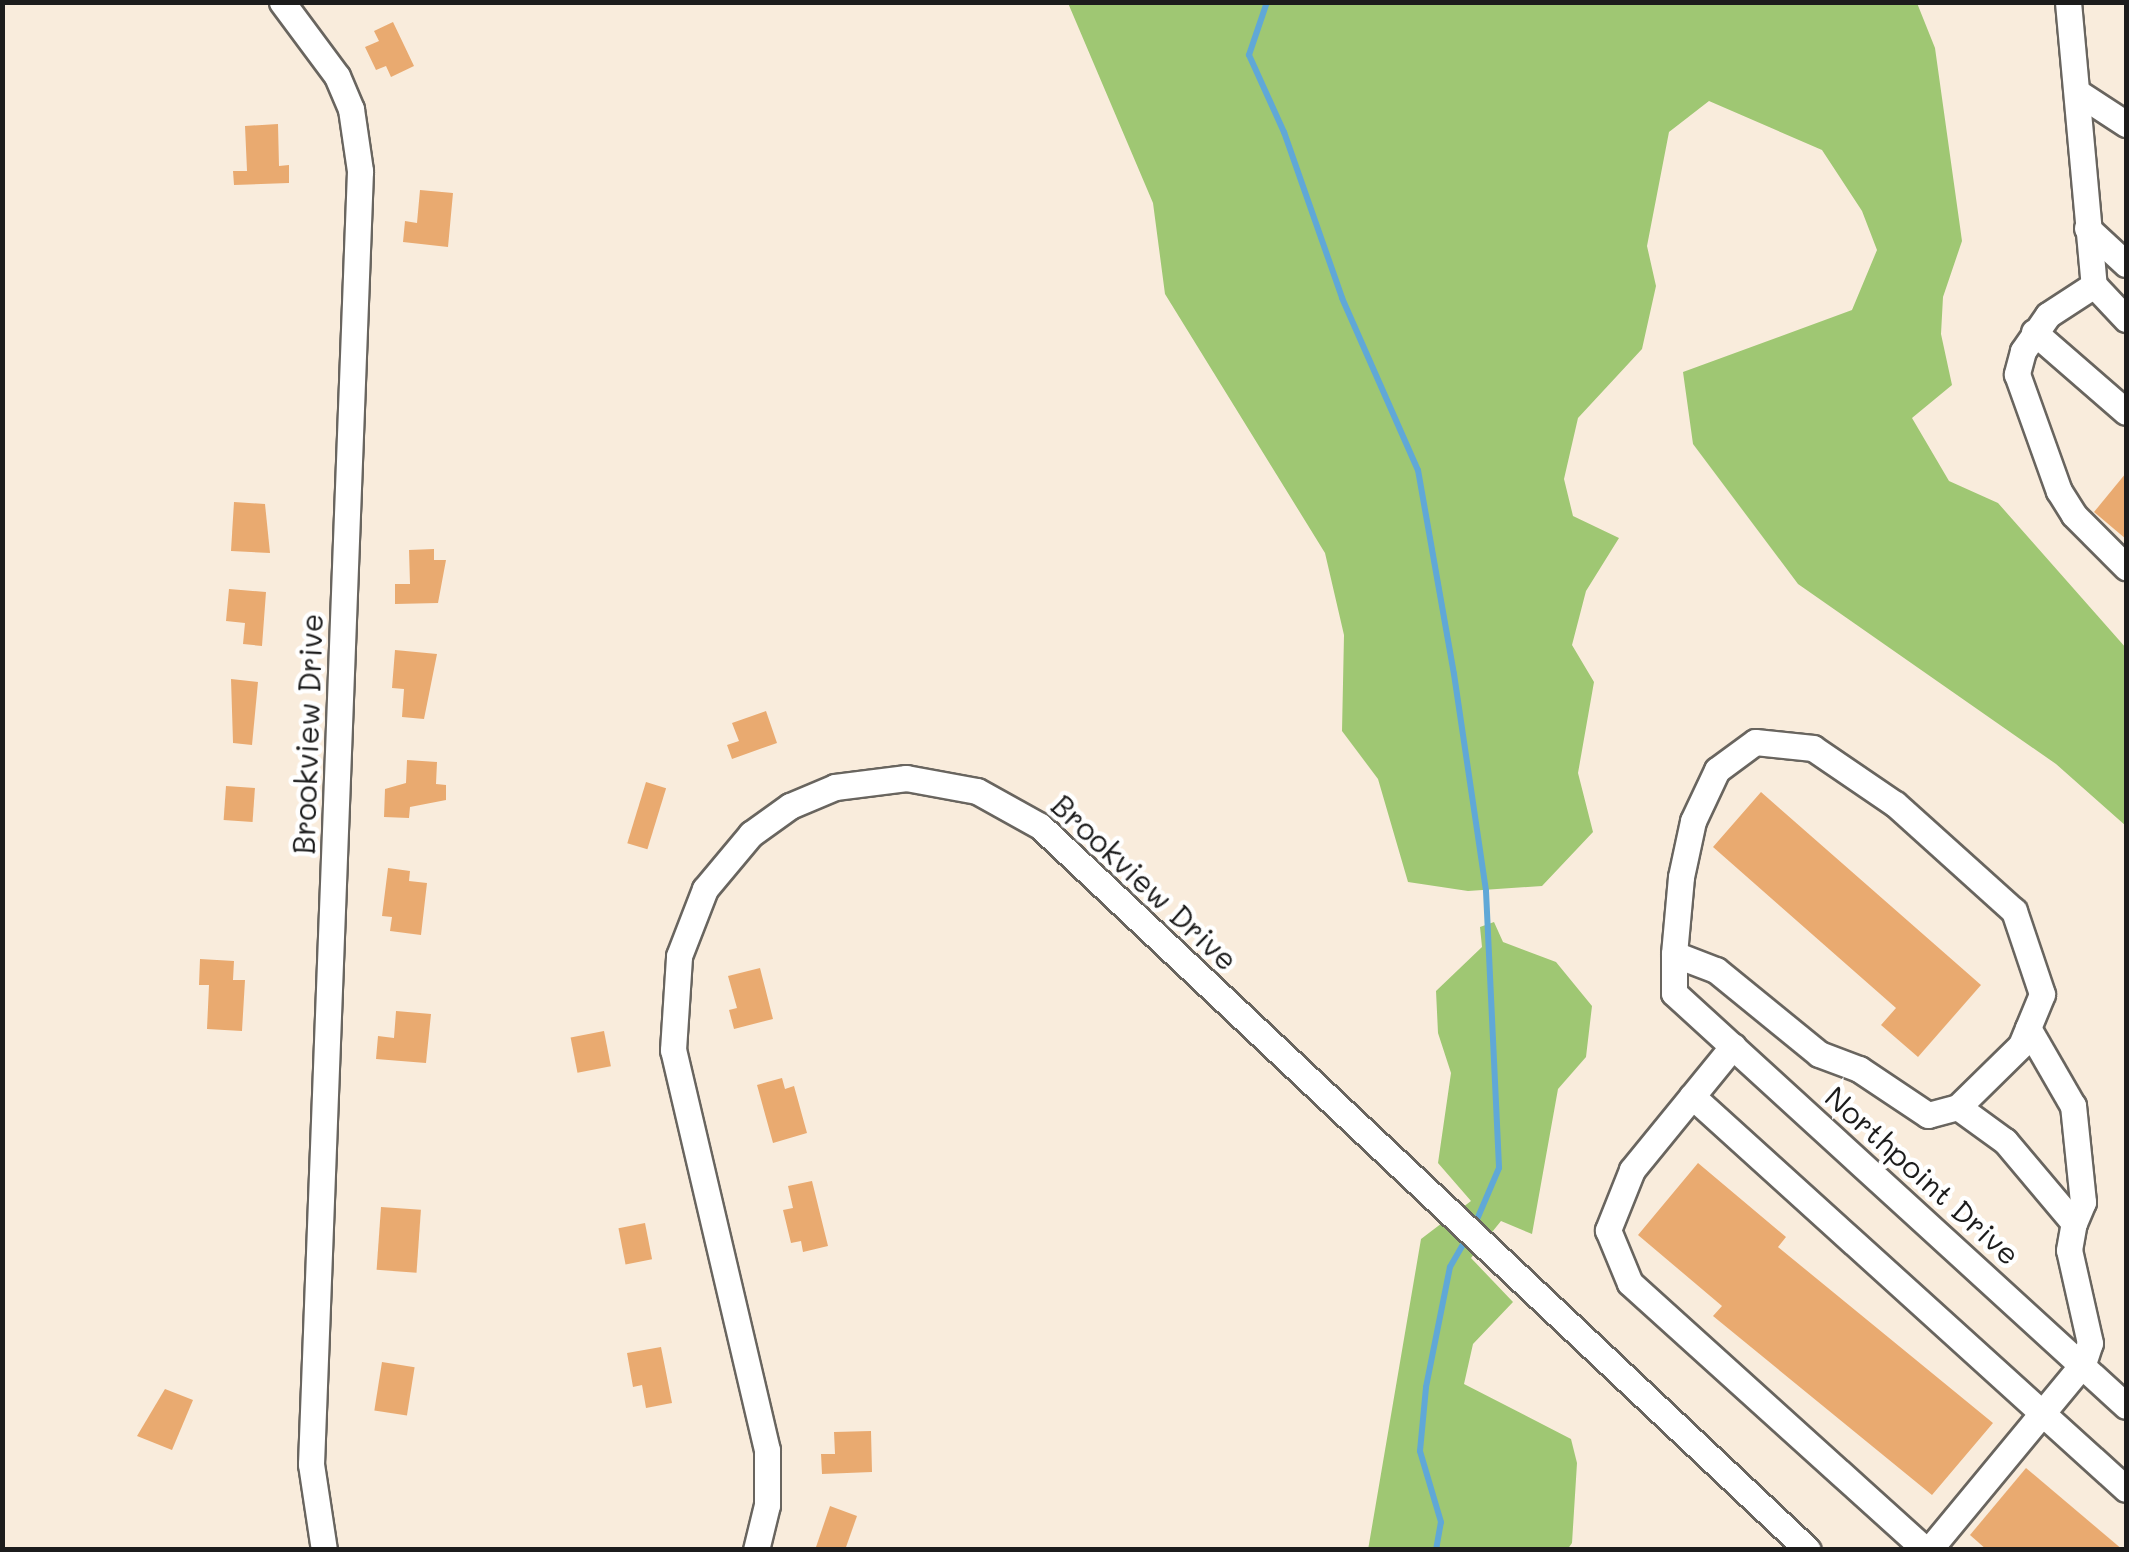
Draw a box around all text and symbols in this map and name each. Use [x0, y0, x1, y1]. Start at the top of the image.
street label: Brookview Drive [285, 613, 329, 855]
street label: Brookview Drive [1045, 787, 1245, 977]
street label: Northpoint Drive [1818, 1078, 2028, 1272]

